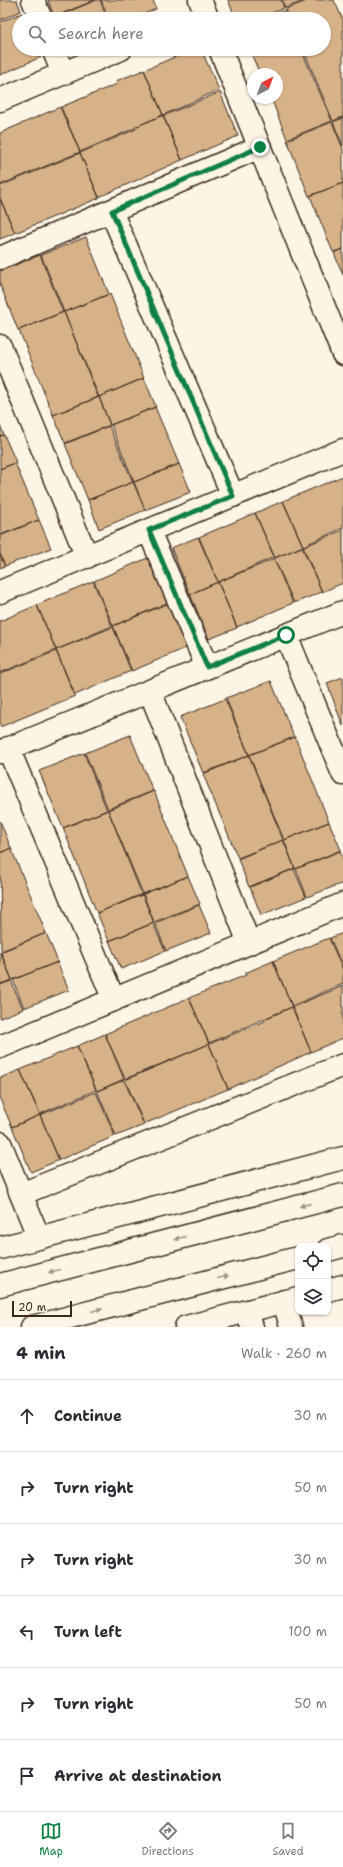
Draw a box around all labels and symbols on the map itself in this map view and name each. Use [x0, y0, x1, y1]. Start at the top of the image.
north arrow [247, 68, 283, 104]
route end [251, 138, 269, 156]
route start [277, 626, 295, 644]
one-way arrow [299, 1202, 311, 1208]
one-way arrow [173, 1235, 185, 1241]
one-way arrow [48, 1268, 60, 1274]
one-way arrow [217, 1274, 229, 1280]
scale bar [12, 1299, 72, 1318]
one-way arrow [91, 1307, 103, 1313]

